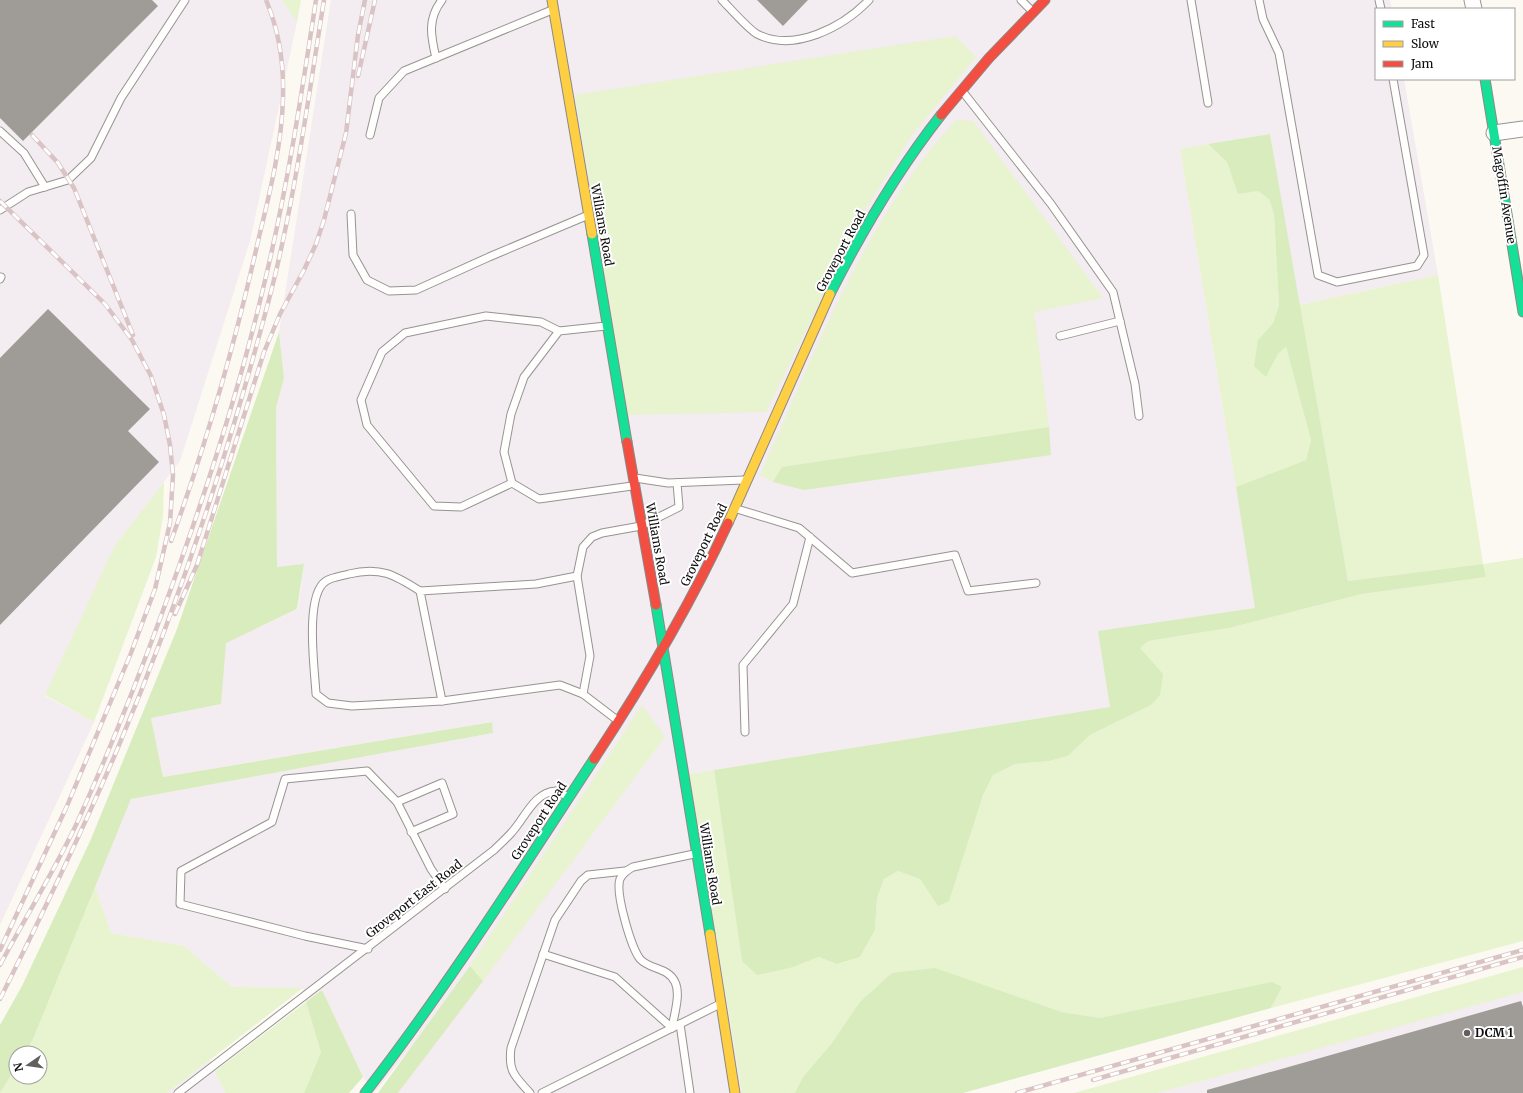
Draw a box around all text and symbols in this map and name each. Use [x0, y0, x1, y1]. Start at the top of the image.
legend [1375, 8, 1515, 80]
text: Fast [1411, 16, 1435, 31]
text: Slow [1411, 36, 1440, 51]
text: Jam [1410, 56, 1434, 71]
street label: Magoffin Avenue [1489, 145, 1520, 245]
street label: Williams Road [588, 182, 617, 267]
street label: Groveport Road [813, 207, 868, 294]
street label: Williams Road [643, 501, 672, 586]
street label: Groveport Road [677, 501, 730, 589]
street label: Groveport Road [508, 779, 569, 863]
street label: Williams Road [696, 821, 724, 906]
street label: Groveport East Road [363, 856, 465, 941]
place label: DCM 1 [1475, 1025, 1514, 1040]
marker: DCM 1 [1462, 1028, 1472, 1038]
north arrow [8, 1045, 48, 1085]
text: N [10, 1061, 26, 1073]

